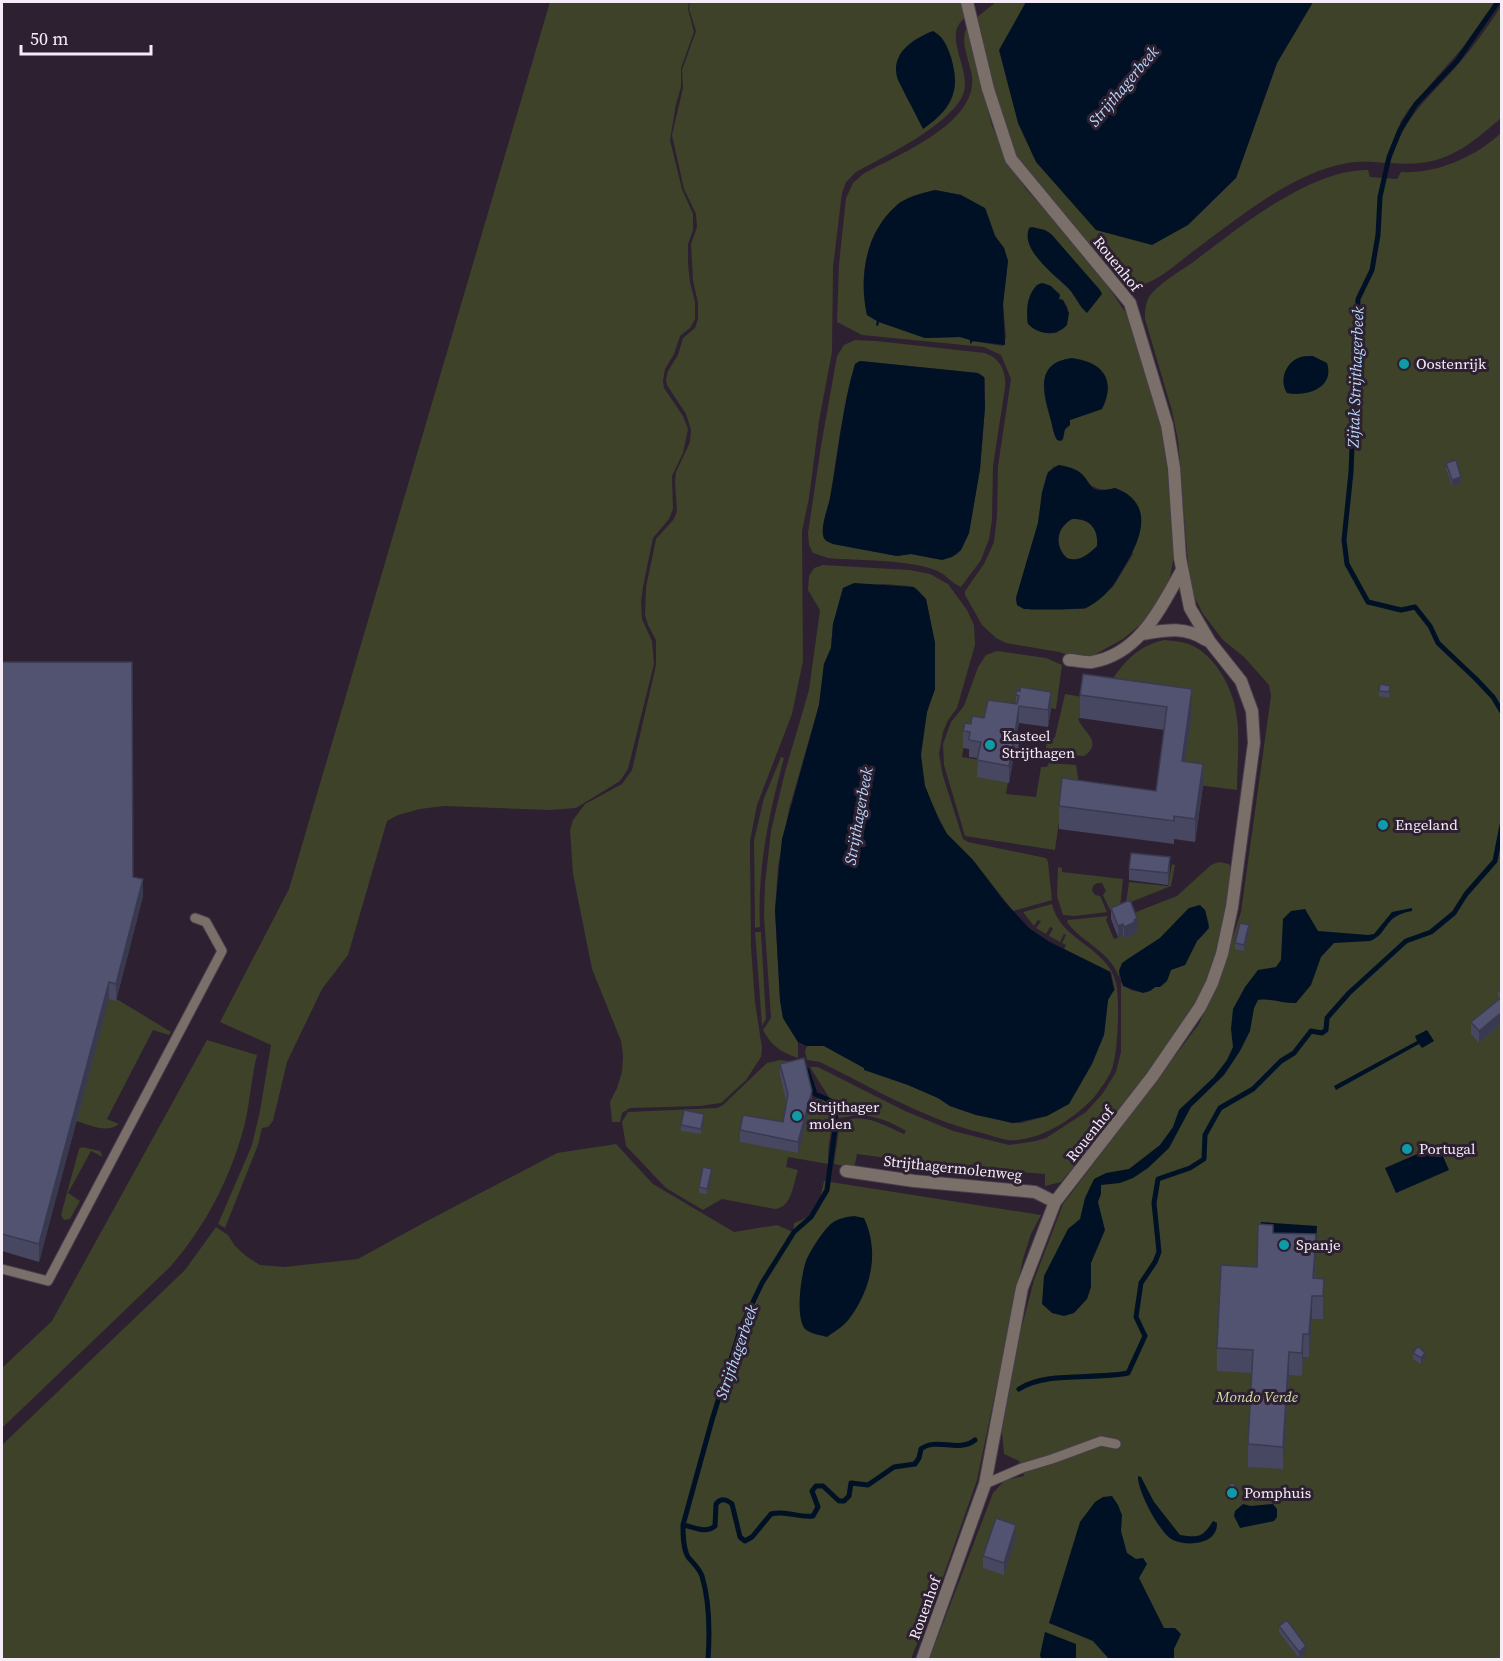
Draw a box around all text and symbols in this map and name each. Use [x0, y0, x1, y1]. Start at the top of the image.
scale bar [21, 18, 152, 56]
text: 50 m [30, 26, 68, 51]
water label: Strijthagerbeek [1083, 41, 1163, 131]
street label: Rouenhof [1089, 232, 1147, 297]
water label: Zijtak Strijthagerbeek [1342, 306, 1368, 449]
place label: Oostenrijk [1416, 353, 1487, 374]
marker: Oostenrijk [1397, 357, 1411, 371]
place label: Kasteel Strijthagen [1002, 725, 1075, 763]
marker: Kasteel Strijthagen [983, 738, 997, 752]
water label: Strijthagerbeek [839, 765, 877, 867]
place label: Engeland [1395, 814, 1458, 835]
marker: Engeland [1376, 818, 1390, 832]
place label: Strijthager molen [809, 1096, 880, 1134]
street label: Rouenhof [1061, 1100, 1119, 1166]
marker: Strijthager molen [790, 1109, 804, 1123]
place label: Portugal [1419, 1138, 1476, 1159]
marker: Portugal [1400, 1142, 1414, 1156]
street label: Strijthagermolenweg [883, 1150, 1024, 1185]
place label: Spanje [1296, 1234, 1341, 1255]
marker: Spanje [1277, 1238, 1291, 1252]
water label: Strijthagerbeek [710, 1301, 763, 1402]
park label: Mondo Verde [1215, 1386, 1298, 1407]
place label: Pomphuis [1244, 1482, 1311, 1503]
marker: Pomphuis [1225, 1486, 1239, 1500]
street label: Rouenhof [903, 1572, 946, 1642]

